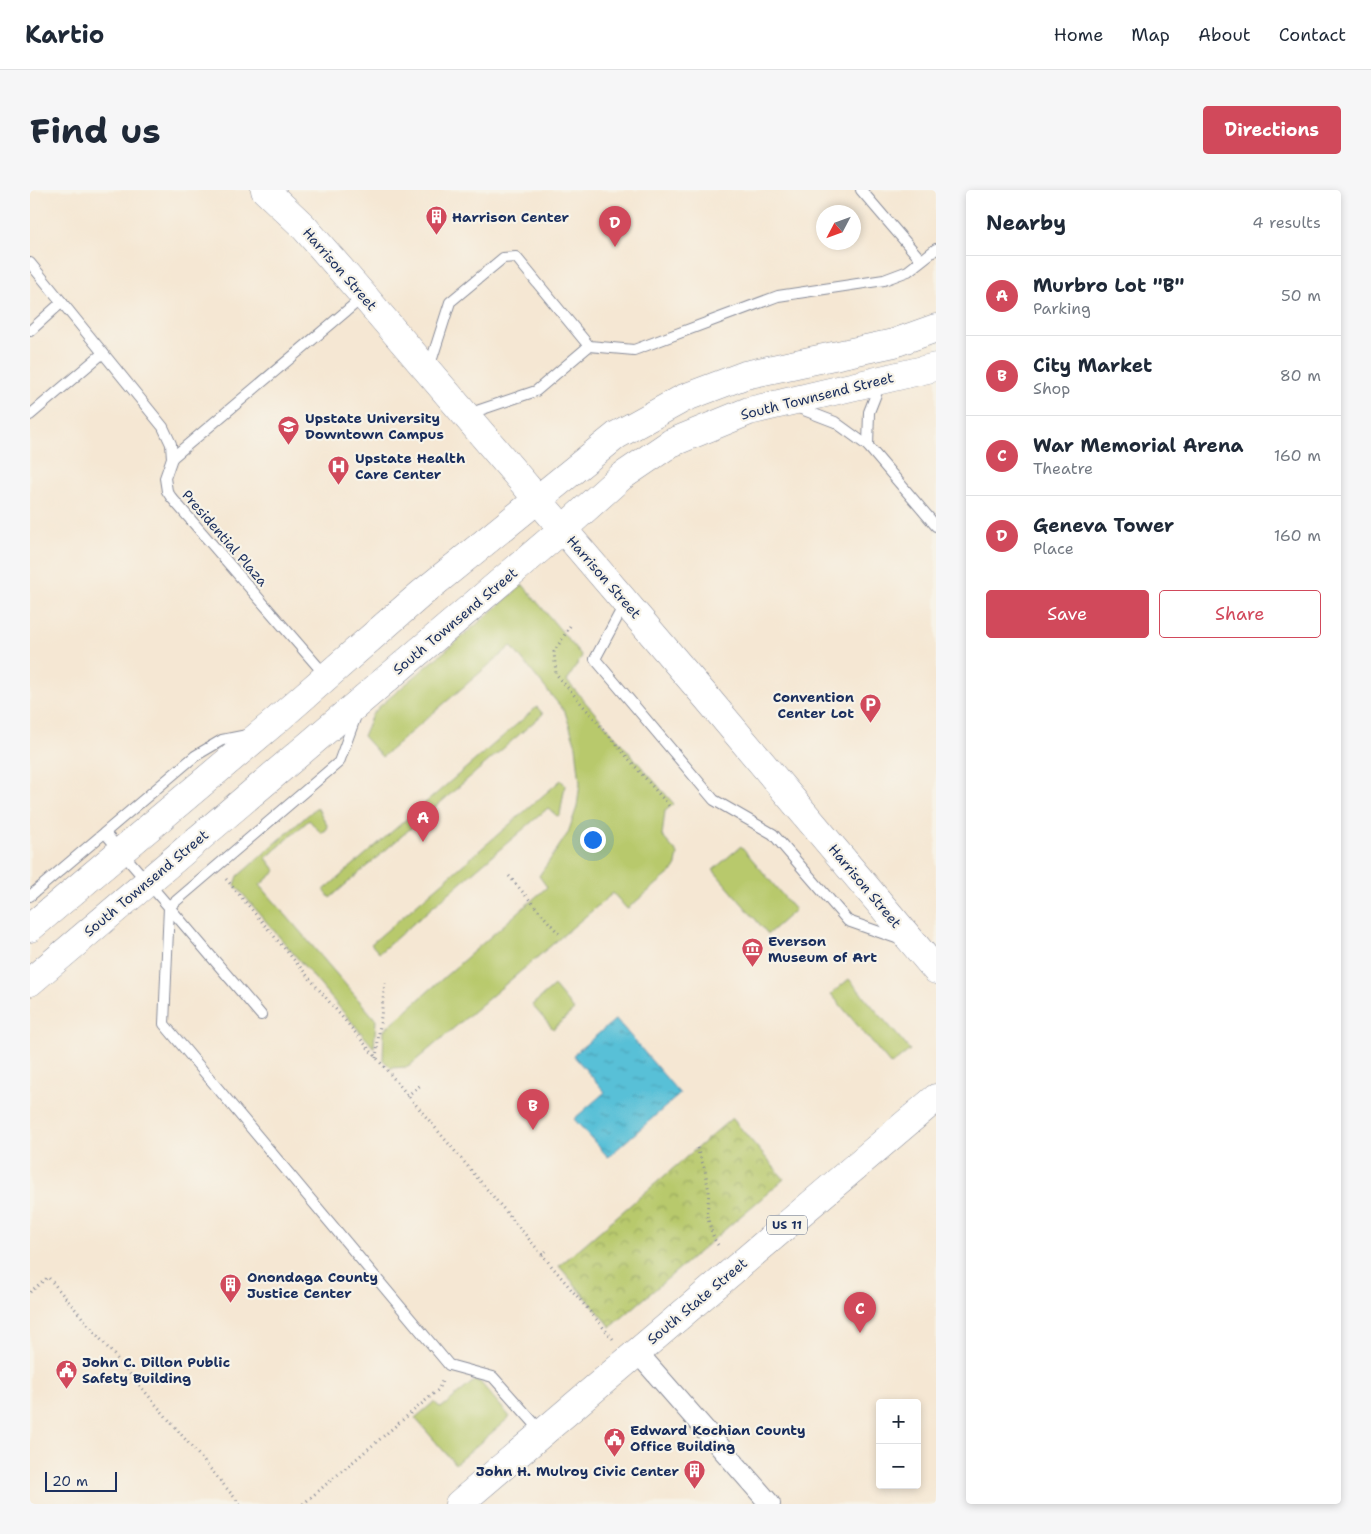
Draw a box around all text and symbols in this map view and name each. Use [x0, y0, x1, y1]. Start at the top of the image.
text: Kartio [25, 19, 104, 51]
text: Home [1054, 23, 1103, 47]
text: Map [1131, 23, 1170, 47]
text: About [1198, 23, 1251, 47]
text: Contact [1279, 23, 1346, 47]
button: Directions [1203, 106, 1341, 154]
text: Find us [30, 107, 161, 154]
building icon: Harrison Center [424, 205, 448, 236]
north arrow [816, 205, 861, 250]
pin: D [599, 206, 631, 247]
place label: Harrison Center [452, 208, 570, 226]
text: Nearby [986, 209, 1066, 237]
text: 4 results [1252, 212, 1321, 233]
street label: Harrison Street [299, 224, 381, 314]
text: Murbro Lot "B" [1033, 273, 1184, 298]
text: A [996, 285, 1008, 306]
text: 50 m [1281, 285, 1321, 306]
text: Parking [1033, 298, 1091, 319]
text: City Market [1033, 353, 1152, 378]
text: B [997, 365, 1007, 386]
text: 80 m [1280, 365, 1321, 386]
street label: South Townsend Street [739, 368, 895, 424]
text: Shop [1033, 378, 1070, 399]
place label: Upstate University Downtown Campus [305, 409, 444, 443]
school or university icon: Upstate University Downtown Campus [277, 414, 301, 445]
text: War Memorial Arena [1033, 433, 1244, 458]
text: C [997, 445, 1007, 466]
text: 160 m [1274, 445, 1321, 466]
place label: Upstate Health Care Center [355, 449, 465, 483]
hospital icon: Upstate Health Care Center [327, 454, 351, 485]
text: Theatre [1033, 458, 1093, 479]
street label: Presidential Plaza [178, 486, 272, 590]
text: Geneva Tower [1033, 513, 1174, 538]
text: D [996, 525, 1008, 546]
text: 160 m [1274, 525, 1321, 546]
street label: Harrison Street [563, 532, 645, 622]
text: Place [1033, 538, 1074, 559]
street label: South Townsend Street [389, 564, 521, 678]
button: Save [986, 590, 1149, 638]
button: Share [1159, 590, 1321, 638]
place label: Convention Center Lot [773, 688, 854, 722]
parking icon: Convention Center Lot [858, 693, 882, 724]
pin: A [407, 801, 439, 842]
street label: South Townsend Street [80, 826, 212, 940]
your location [580, 827, 606, 853]
street label: Harrison Street [825, 840, 905, 932]
place label: Everson Museum of Art [768, 932, 877, 966]
museum icon: Everson Museum of Art [740, 937, 764, 968]
pin: B [517, 1089, 549, 1130]
road number: US 11 [767, 1216, 807, 1234]
street label: South State Street [643, 1254, 751, 1348]
place label: Onondaga County Justice Center [247, 1268, 378, 1302]
building icon: Onondaga County Justice Center [219, 1273, 243, 1304]
pin: C [844, 1292, 876, 1333]
place label: John C. Dillon Public Safety Building [82, 1353, 230, 1387]
public building icon: John C. Dillon Public Safety Building [54, 1358, 78, 1389]
map controls [876, 1399, 921, 1489]
button: + [876, 1399, 921, 1444]
place label: Edward Kochian County Office Building [630, 1421, 806, 1455]
public building icon: Edward Kochian County Office Building [602, 1426, 626, 1457]
button: − [876, 1444, 921, 1489]
building icon: John H. Mulroy Civic Center [683, 1459, 707, 1490]
place label: John H. Mulroy Civic Center [476, 1462, 679, 1480]
scale bar [45, 1469, 118, 1492]
text: 20 m [52, 1472, 88, 1490]

